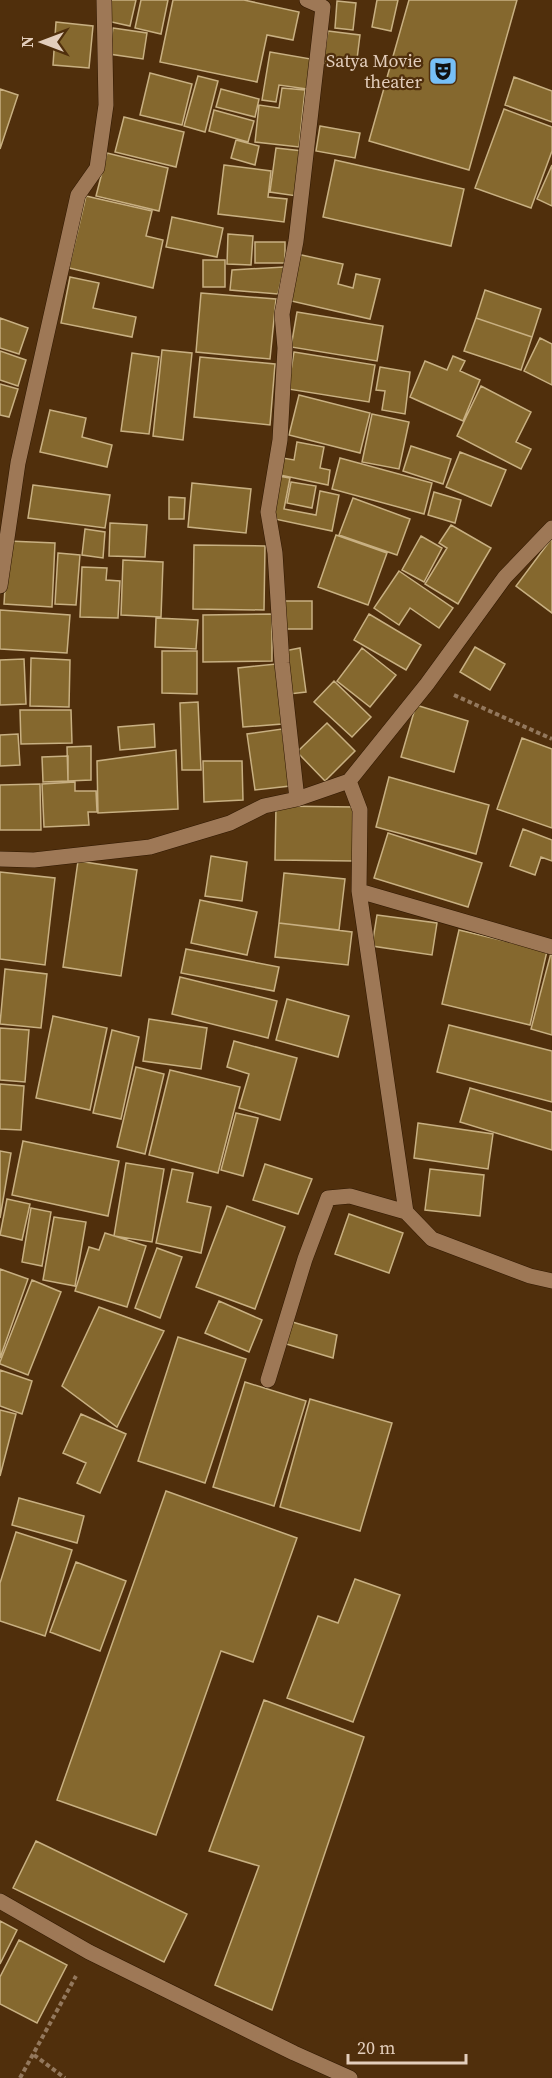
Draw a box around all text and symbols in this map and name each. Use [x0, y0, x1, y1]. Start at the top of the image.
north arrow [12, 12, 72, 72]
text: N [16, 36, 38, 48]
place label: Satya Movie theater [326, 48, 422, 94]
theatre icon: Satya Movie theater [427, 55, 459, 87]
scale bar [348, 2027, 466, 2065]
text: 20 m [357, 2035, 395, 2060]

